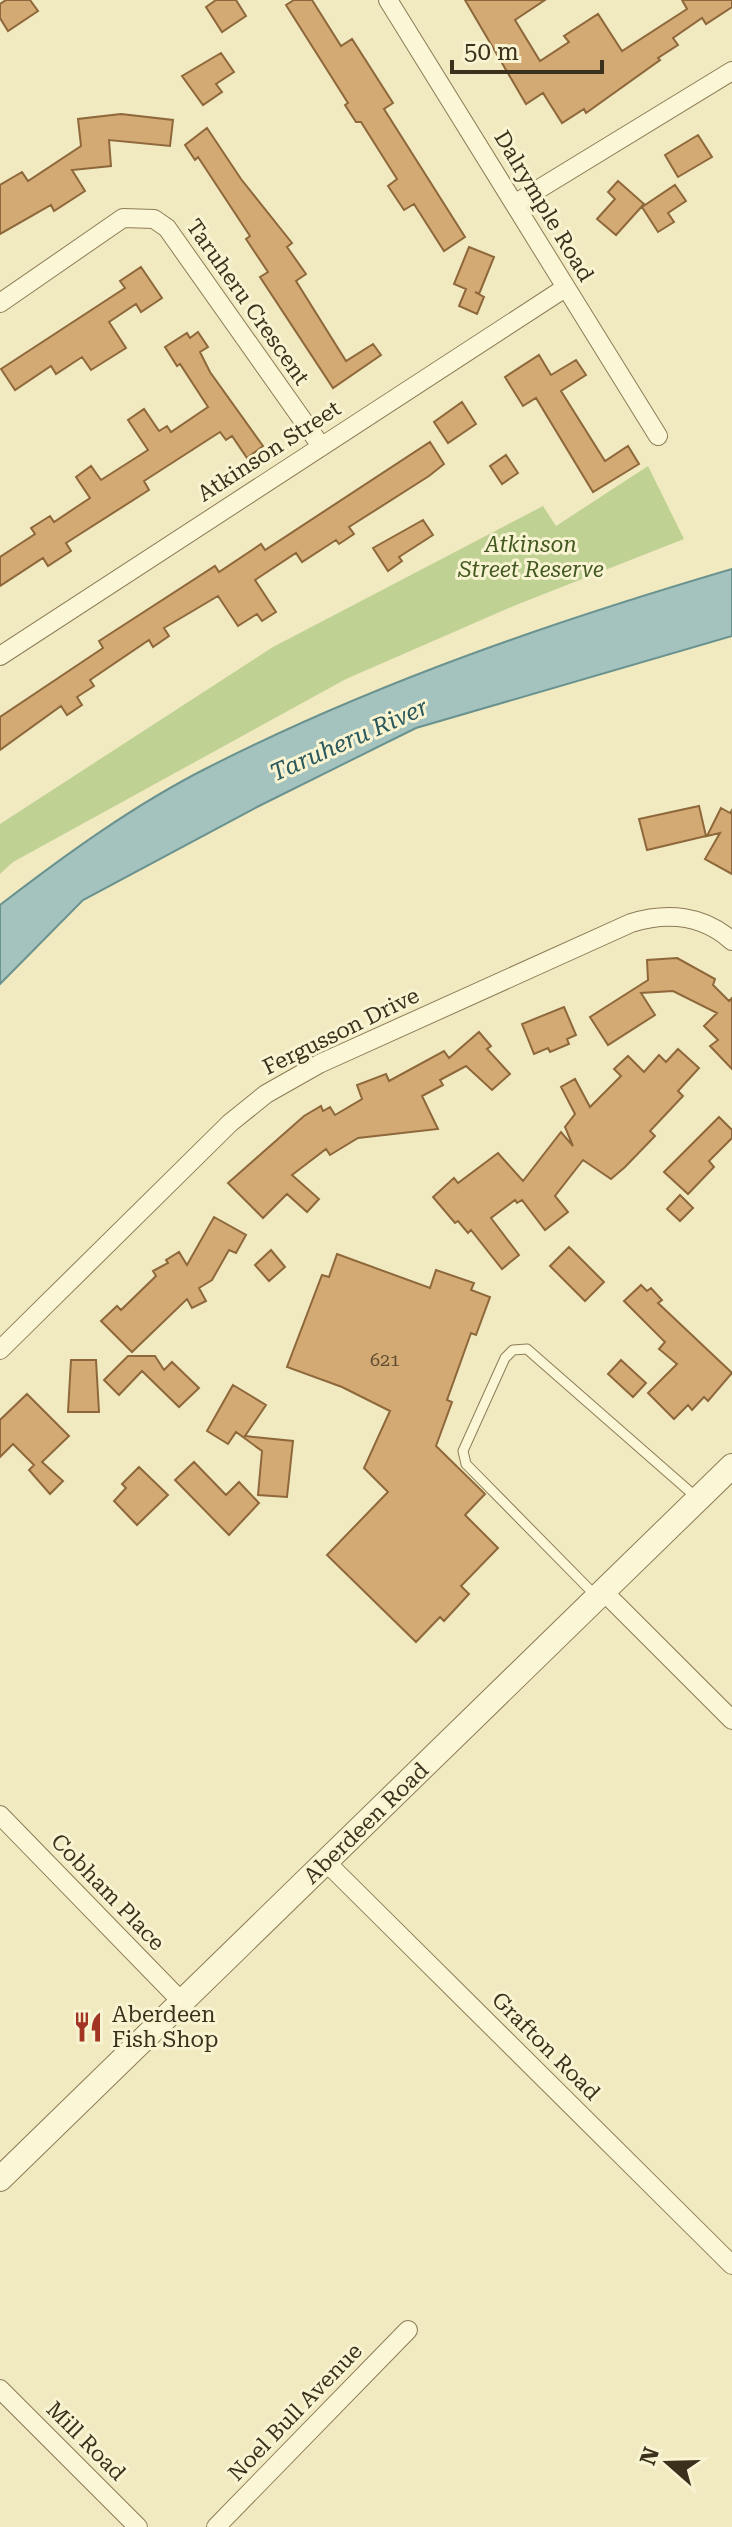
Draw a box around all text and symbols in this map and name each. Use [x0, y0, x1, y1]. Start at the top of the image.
scale bar [452, 24, 602, 74]
text: 50 m [464, 38, 519, 66]
street label: Dalrymple Road [489, 126, 599, 286]
street label: Taruheru Crescent [181, 214, 315, 390]
street label: Atkinson Street [193, 396, 345, 506]
park label: Atkinson Street Reserve [457, 532, 604, 582]
water label: Taruheru River [266, 693, 432, 787]
street label: Fergusson Drive [259, 982, 423, 1080]
house number: 621 [370, 1349, 400, 1370]
street label: Aberdeen Road [299, 1757, 433, 1889]
street label: Cobham Place [46, 1829, 170, 1955]
street label: Grafton Road [487, 1987, 605, 2105]
place label: Aberdeen Fish Shop [112, 2002, 218, 2052]
restaurant icon: Aberdeen Fish Shop [71, 2010, 105, 2044]
street label: Noel Bull Avenue [223, 2338, 367, 2486]
street label: Mill Road [41, 2396, 131, 2486]
north arrow [628, 2423, 708, 2503]
text: N [635, 2444, 664, 2469]

